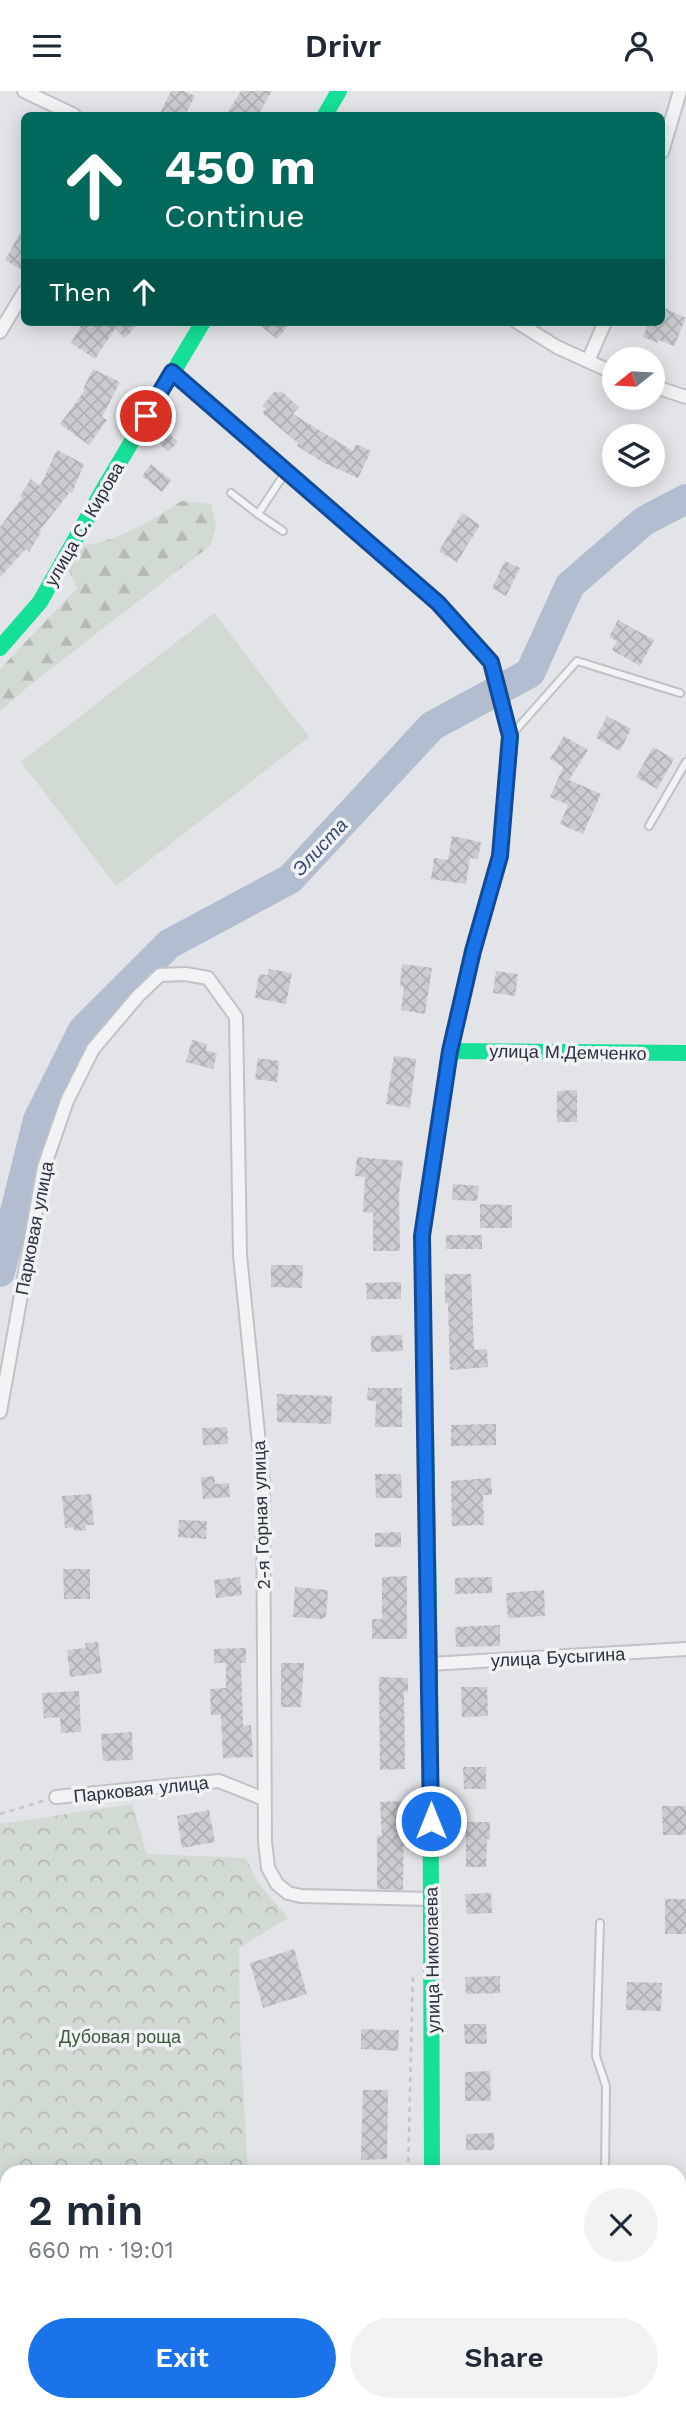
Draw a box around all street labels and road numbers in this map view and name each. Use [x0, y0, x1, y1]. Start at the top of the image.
street label: улица С. Кирова [40, 458, 128, 590]
street label: улица М.Демченко [489, 1040, 647, 1064]
street label: Парковая улица [11, 1158, 57, 1297]
street label: 2-я Горная улица [248, 1439, 274, 1590]
street label: улица Бусыгина [490, 1643, 627, 1671]
street label: Парковая улица [72, 1771, 211, 1807]
street label: улица Николаева [420, 1886, 444, 2033]

